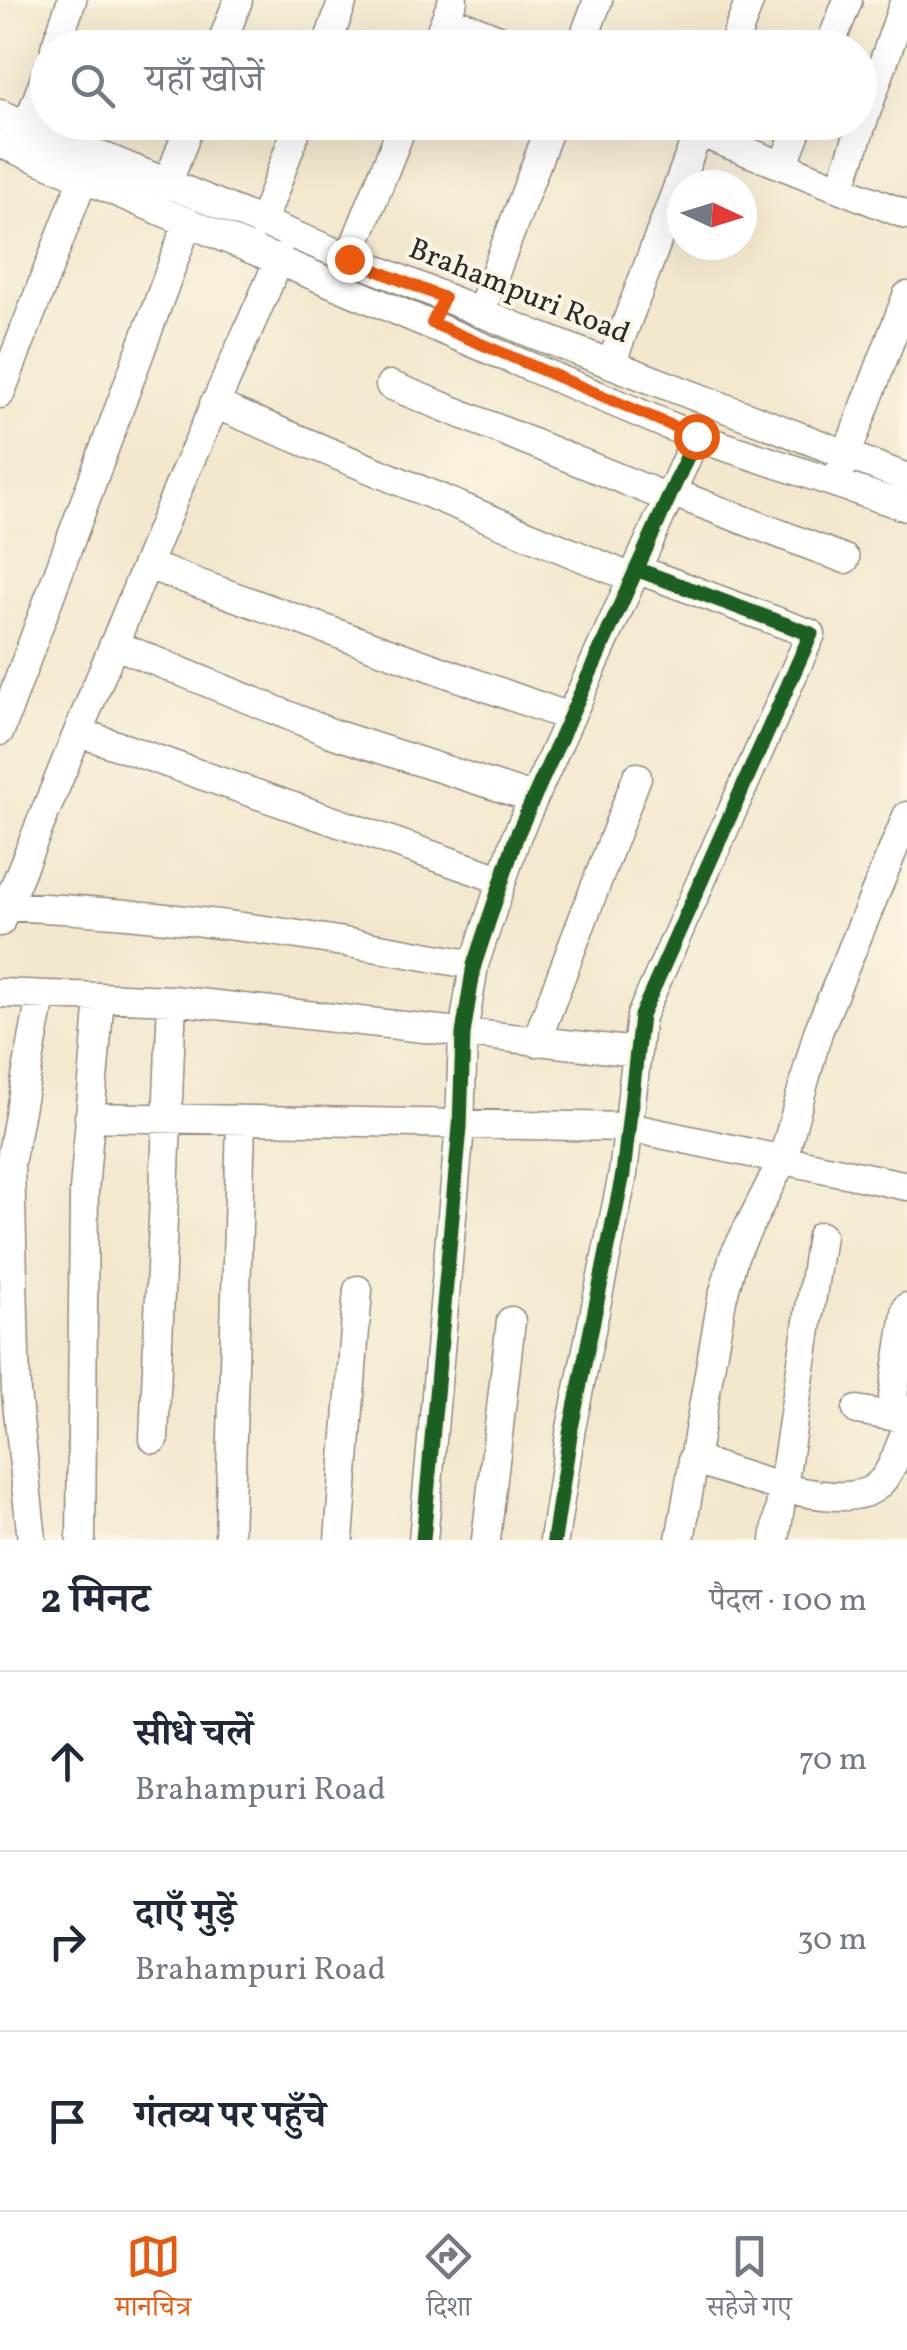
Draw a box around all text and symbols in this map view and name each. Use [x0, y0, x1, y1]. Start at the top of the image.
search box [30, 30, 877, 140]
text: यहाँ खोजें [145, 55, 264, 108]
icon: search [65, 58, 120, 113]
north arrow [667, 170, 757, 260]
street label: Brahampuri Road [402, 229, 636, 355]
route end [327, 237, 373, 283]
route start [674, 414, 720, 460]
text: 2 मिनट [40, 1572, 150, 1631]
text: पैदल · 100 m [709, 1580, 867, 1624]
text: सीधे चलें [135, 1709, 253, 1762]
icon: ahead [40, 1734, 95, 1789]
text: 70 m [799, 1739, 867, 1783]
text: Brahampuri Road [135, 1769, 386, 1813]
text: दाएँ मुड़ें [135, 1889, 236, 1942]
icon: right [40, 1914, 95, 1969]
text: 30 m [797, 1919, 867, 1963]
text: Brahampuri Road [135, 1949, 386, 1993]
text: गंतव्य पर पहुँचे [135, 2091, 326, 2144]
icon: arrive [40, 2094, 95, 2149]
tab: मानचित्र [115, 2229, 191, 2334]
tab: दिशा [421, 2229, 476, 2334]
tab: सहेजे गए [707, 2229, 792, 2334]

